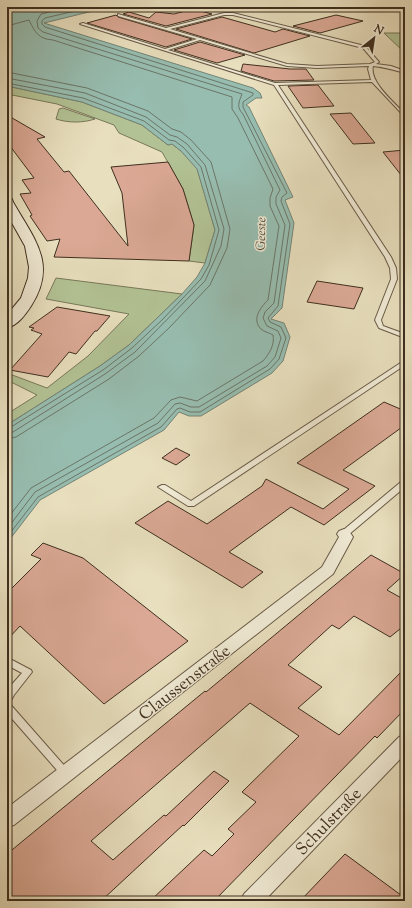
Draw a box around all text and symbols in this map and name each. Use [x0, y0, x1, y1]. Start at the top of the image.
north arrow [354, 18, 394, 58]
text: N [370, 21, 386, 39]
water label: Geeste [253, 217, 271, 251]
street label: Claussenstraße [134, 640, 236, 727]
street label: Schulstraße [291, 783, 368, 862]

